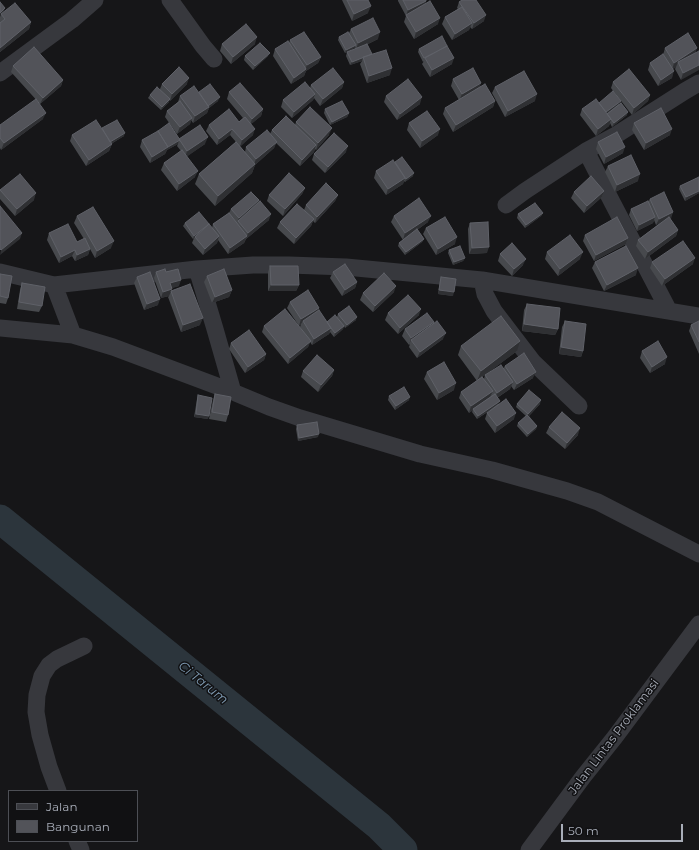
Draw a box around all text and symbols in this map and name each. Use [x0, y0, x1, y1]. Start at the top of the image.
water label: Ci Tarum [175, 658, 231, 708]
street label: Jalan Lintas Proklamasi [566, 676, 662, 798]
legend [8, 790, 138, 842]
text: Jalan [46, 799, 78, 814]
scale bar [563, 816, 685, 842]
text: Bangunan [46, 819, 110, 834]
text: 50 m [568, 823, 599, 838]

